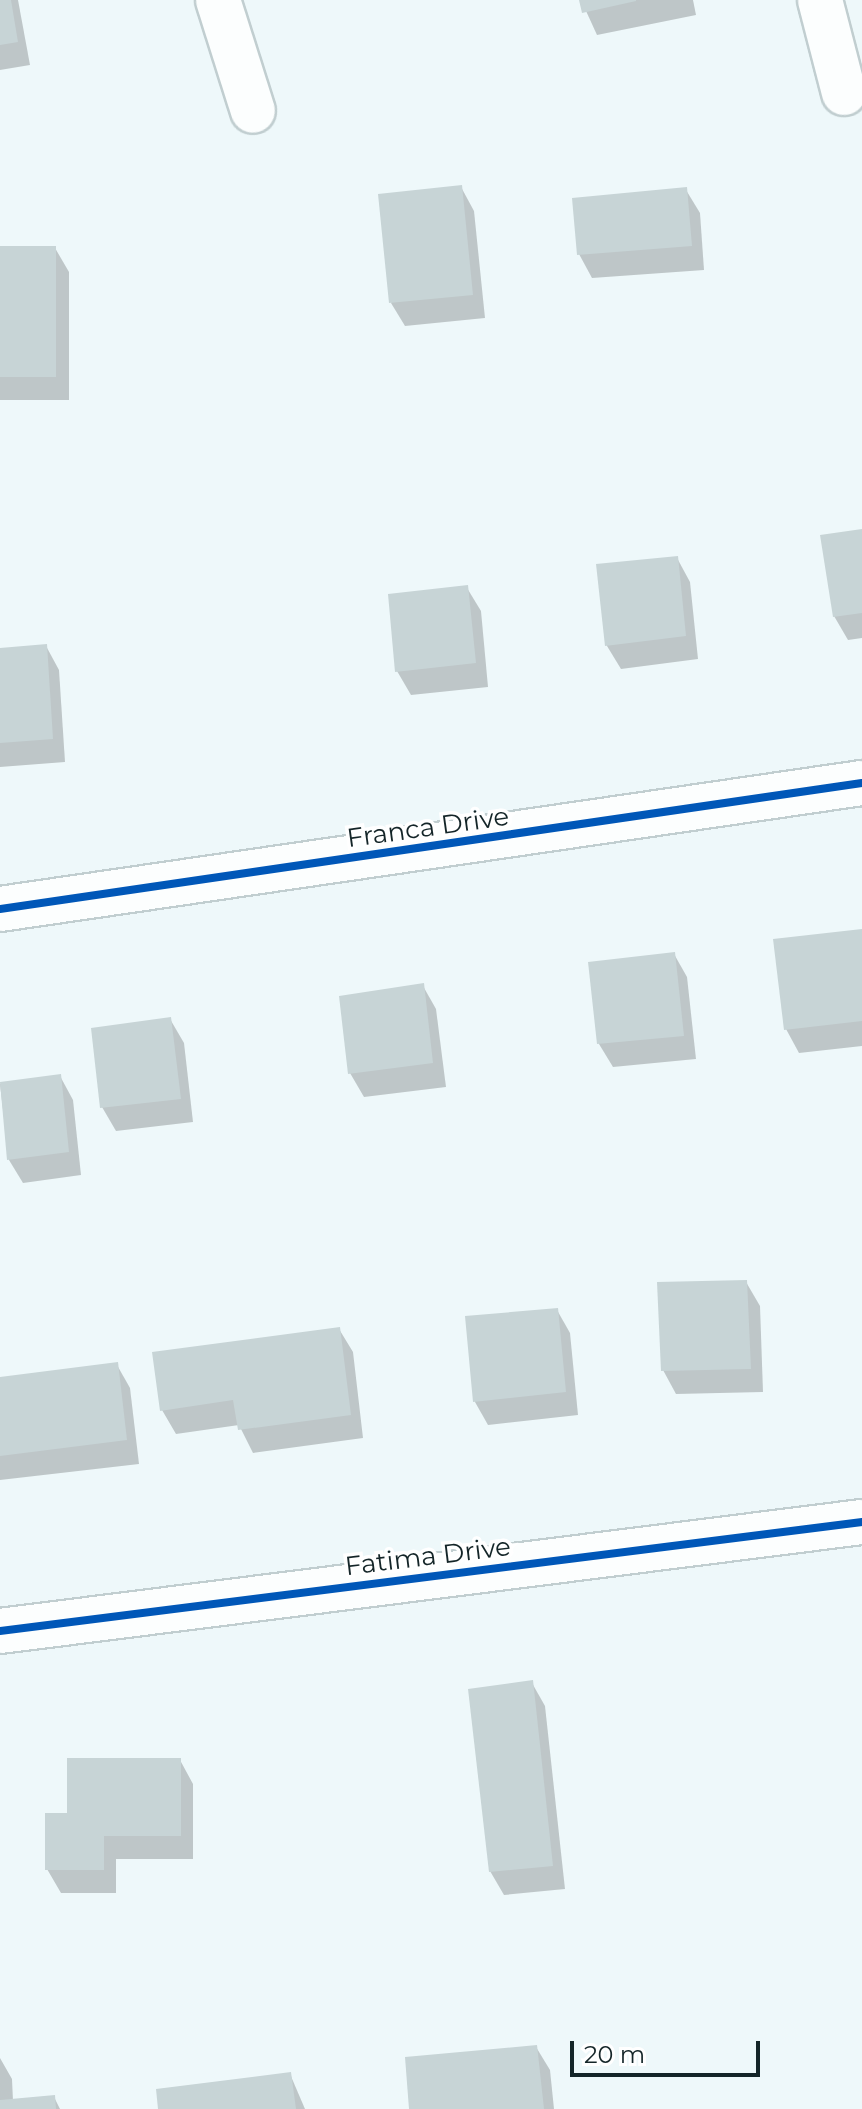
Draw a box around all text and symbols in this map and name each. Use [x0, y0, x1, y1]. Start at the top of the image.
street label: Franca Drive [345, 801, 511, 855]
street label: Fatima Drive [343, 1531, 513, 1583]
scale bar [574, 2025, 764, 2075]
text: 20 m [584, 2040, 645, 2069]

